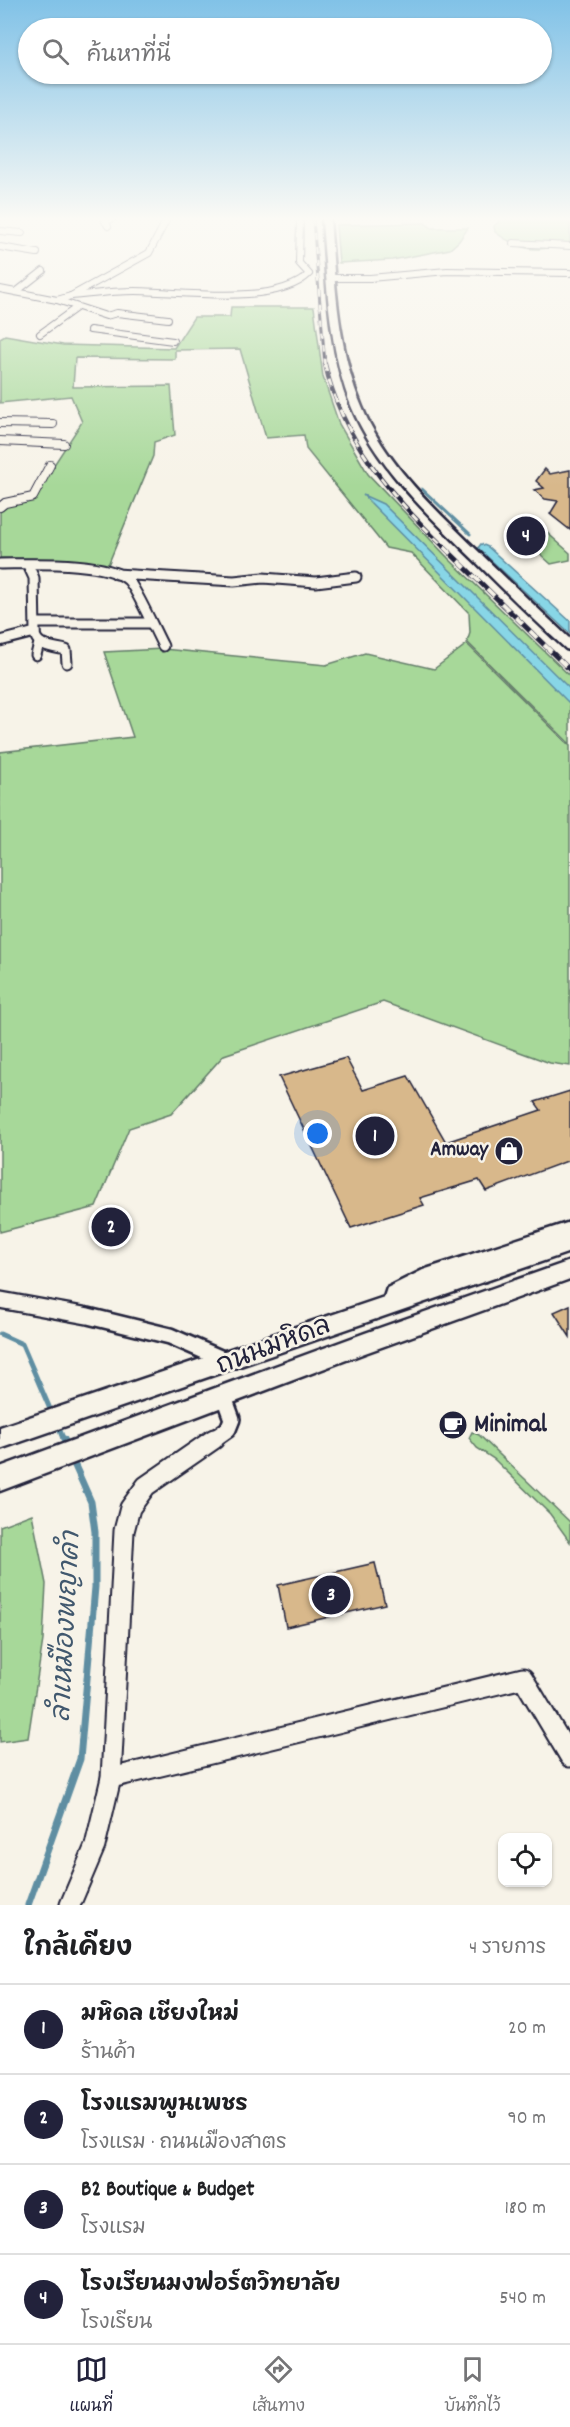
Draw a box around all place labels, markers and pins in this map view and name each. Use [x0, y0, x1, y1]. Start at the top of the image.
pin: 4 [506, 514, 546, 558]
pin: 1 [356, 1114, 394, 1158]
shop icon: Amway [493, 1135, 525, 1167]
place label: Amway [430, 1136, 489, 1166]
pin: 2 [92, 1204, 130, 1250]
place label: Minimal [474, 1407, 548, 1444]
cafe icon: Minimal [437, 1409, 469, 1441]
pin: 3 [312, 1572, 350, 1618]

